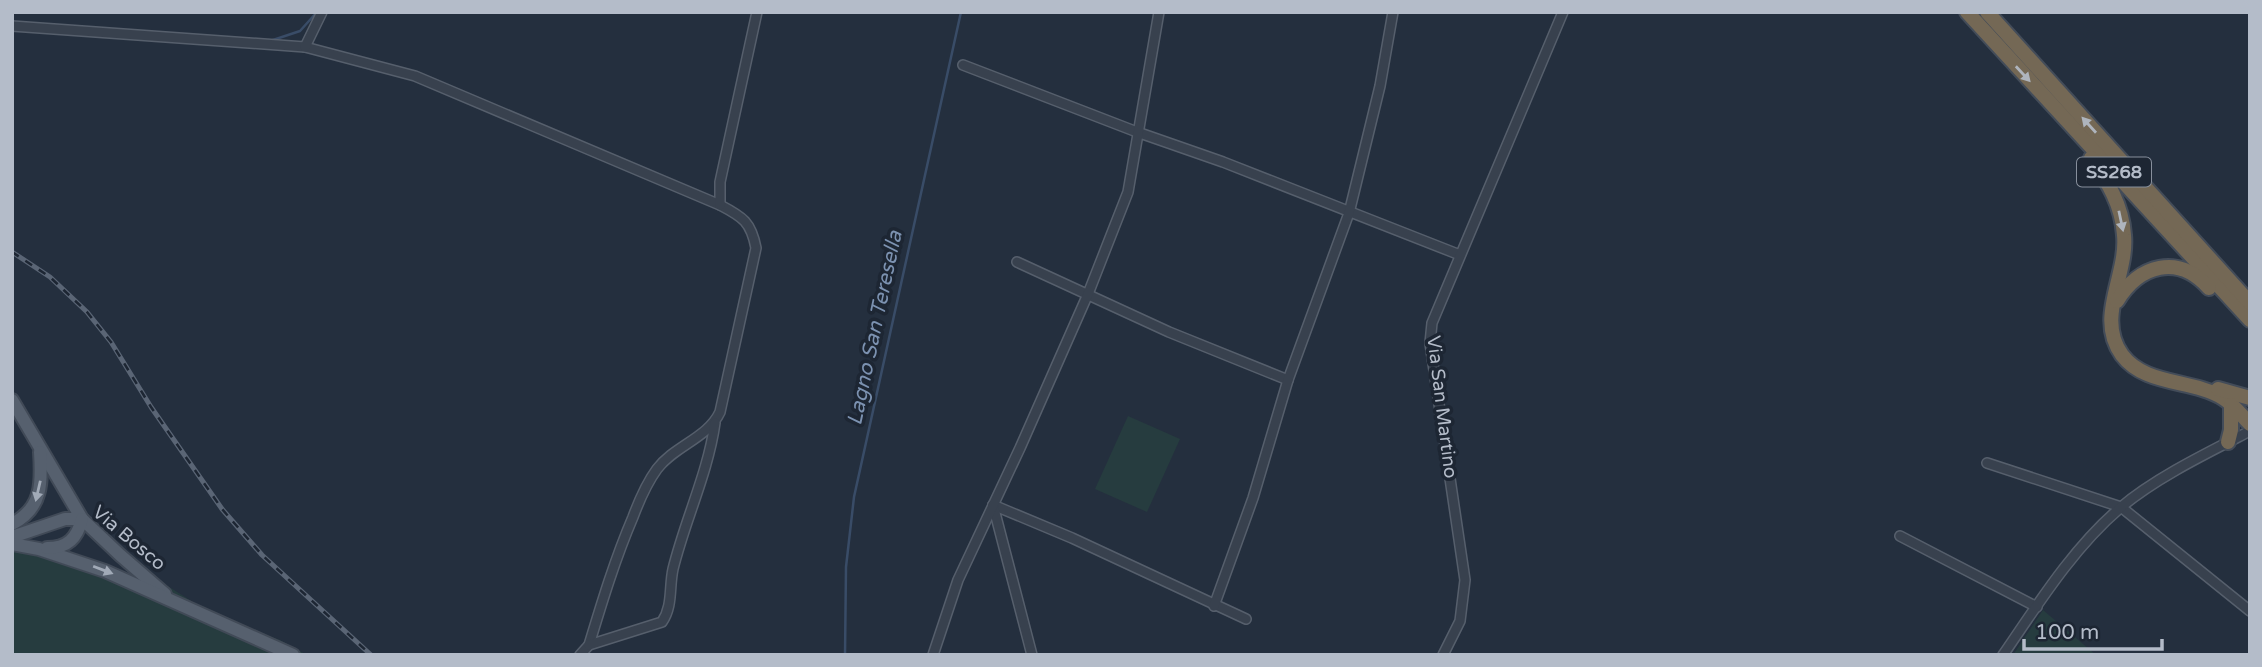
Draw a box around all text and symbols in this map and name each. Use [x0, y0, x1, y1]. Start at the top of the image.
one-way arrow [2015, 65, 2031, 83]
one-way arrow [2081, 117, 2097, 134]
road number: SS268 [2077, 158, 2151, 187]
one-way arrow [2116, 210, 2127, 232]
water label: Lagno San Teresella [842, 227, 908, 428]
street label: Via San Martino [1422, 334, 1462, 480]
one-way arrow [32, 481, 43, 503]
street label: Via Bosco [88, 501, 170, 575]
one-way arrow [93, 565, 114, 576]
scale bar [2024, 608, 2162, 652]
text: 100 m [2035, 620, 2099, 645]

